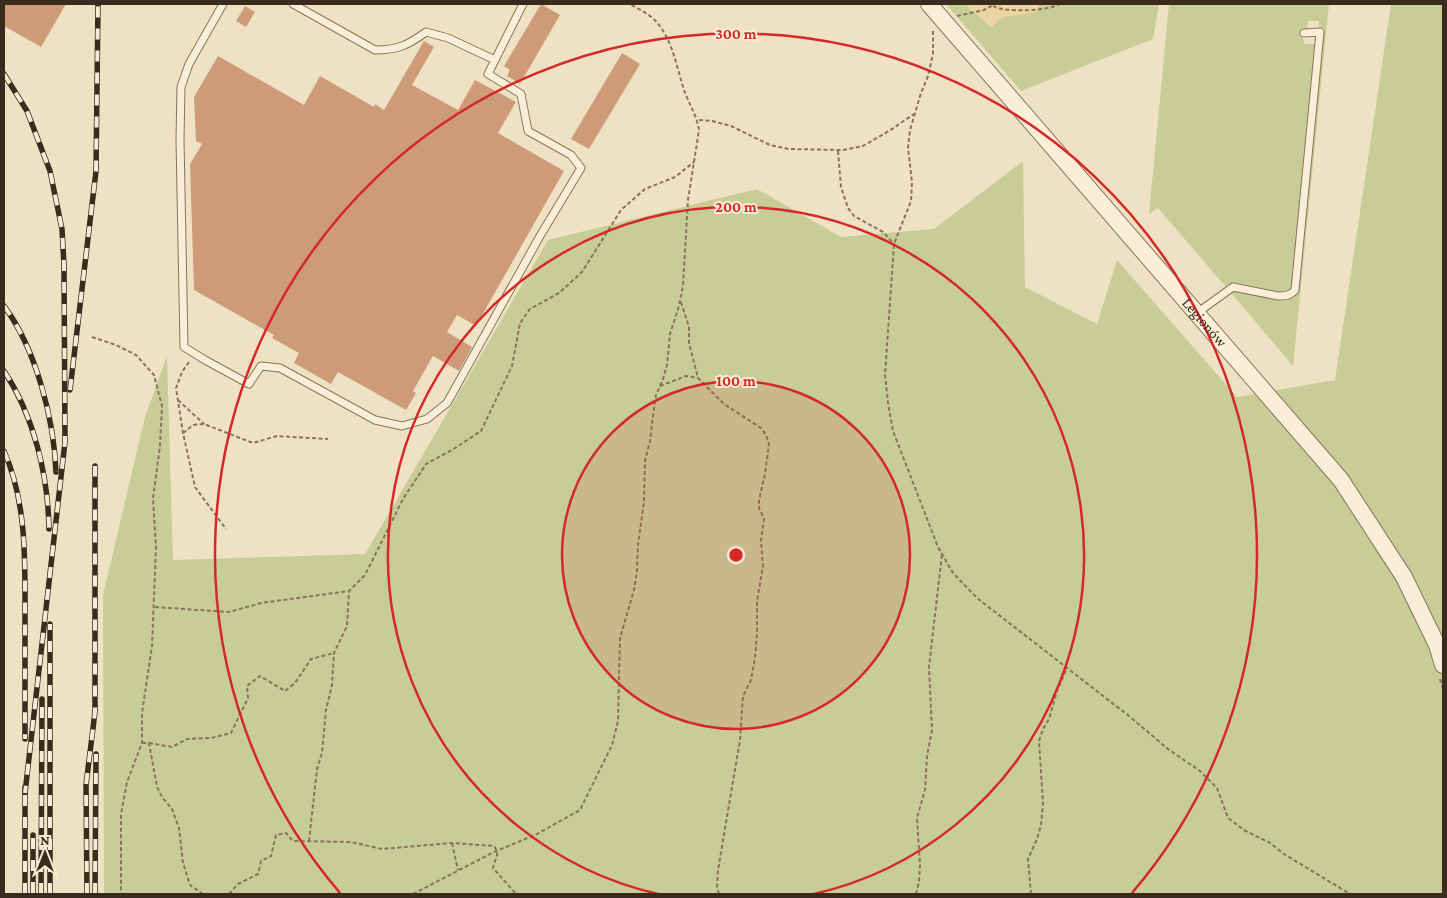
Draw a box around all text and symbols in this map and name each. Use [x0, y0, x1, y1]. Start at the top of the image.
text: 300 m [715, 26, 757, 42]
text: 200 m [715, 199, 757, 215]
street label: Legionów [1179, 295, 1231, 351]
text: 100 m [716, 373, 756, 389]
centre of rings [727, 546, 745, 564]
north arrow [20, 828, 70, 878]
text: N [40, 832, 50, 848]

